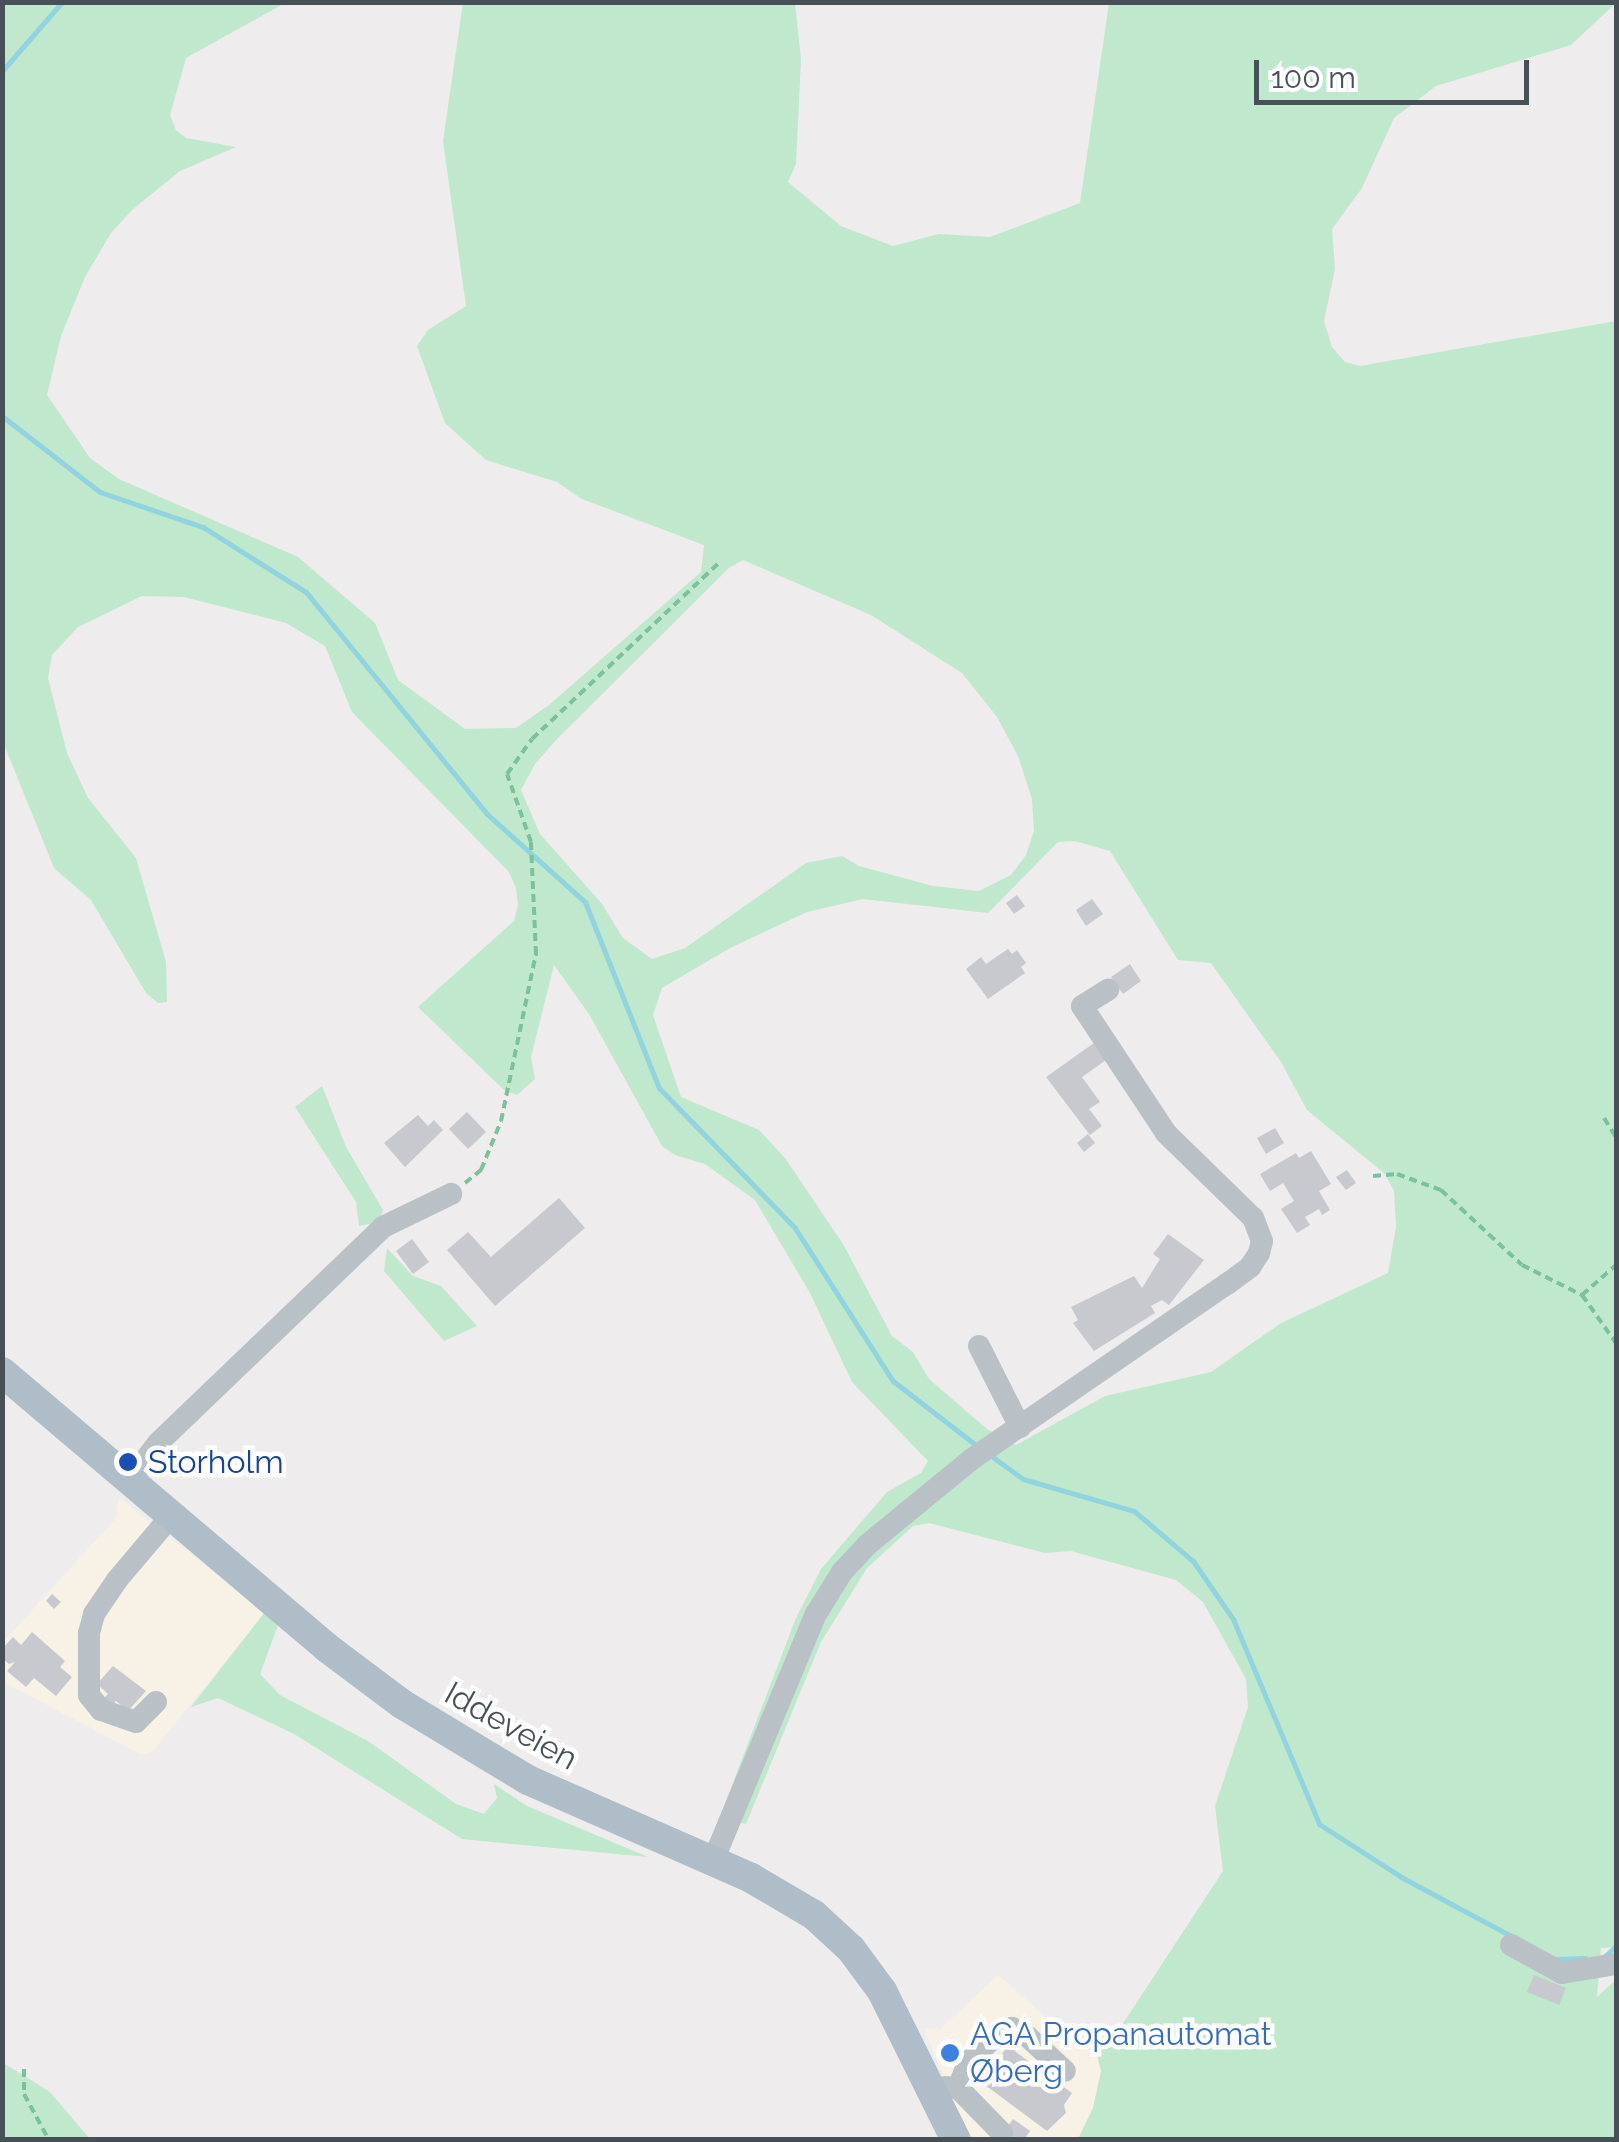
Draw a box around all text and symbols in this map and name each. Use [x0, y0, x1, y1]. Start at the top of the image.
scale bar [1259, 40, 1534, 102]
text: 100 m [1271, 60, 1356, 95]
place label: Storholm [148, 1443, 284, 1481]
marker: Storholm [117, 1451, 139, 1473]
street label: Iddeveien [438, 1674, 584, 1778]
place label: AGA Propanautomat Øberg [970, 2016, 1272, 2091]
marker: AGA Propanautomat Øberg [939, 2042, 961, 2064]

